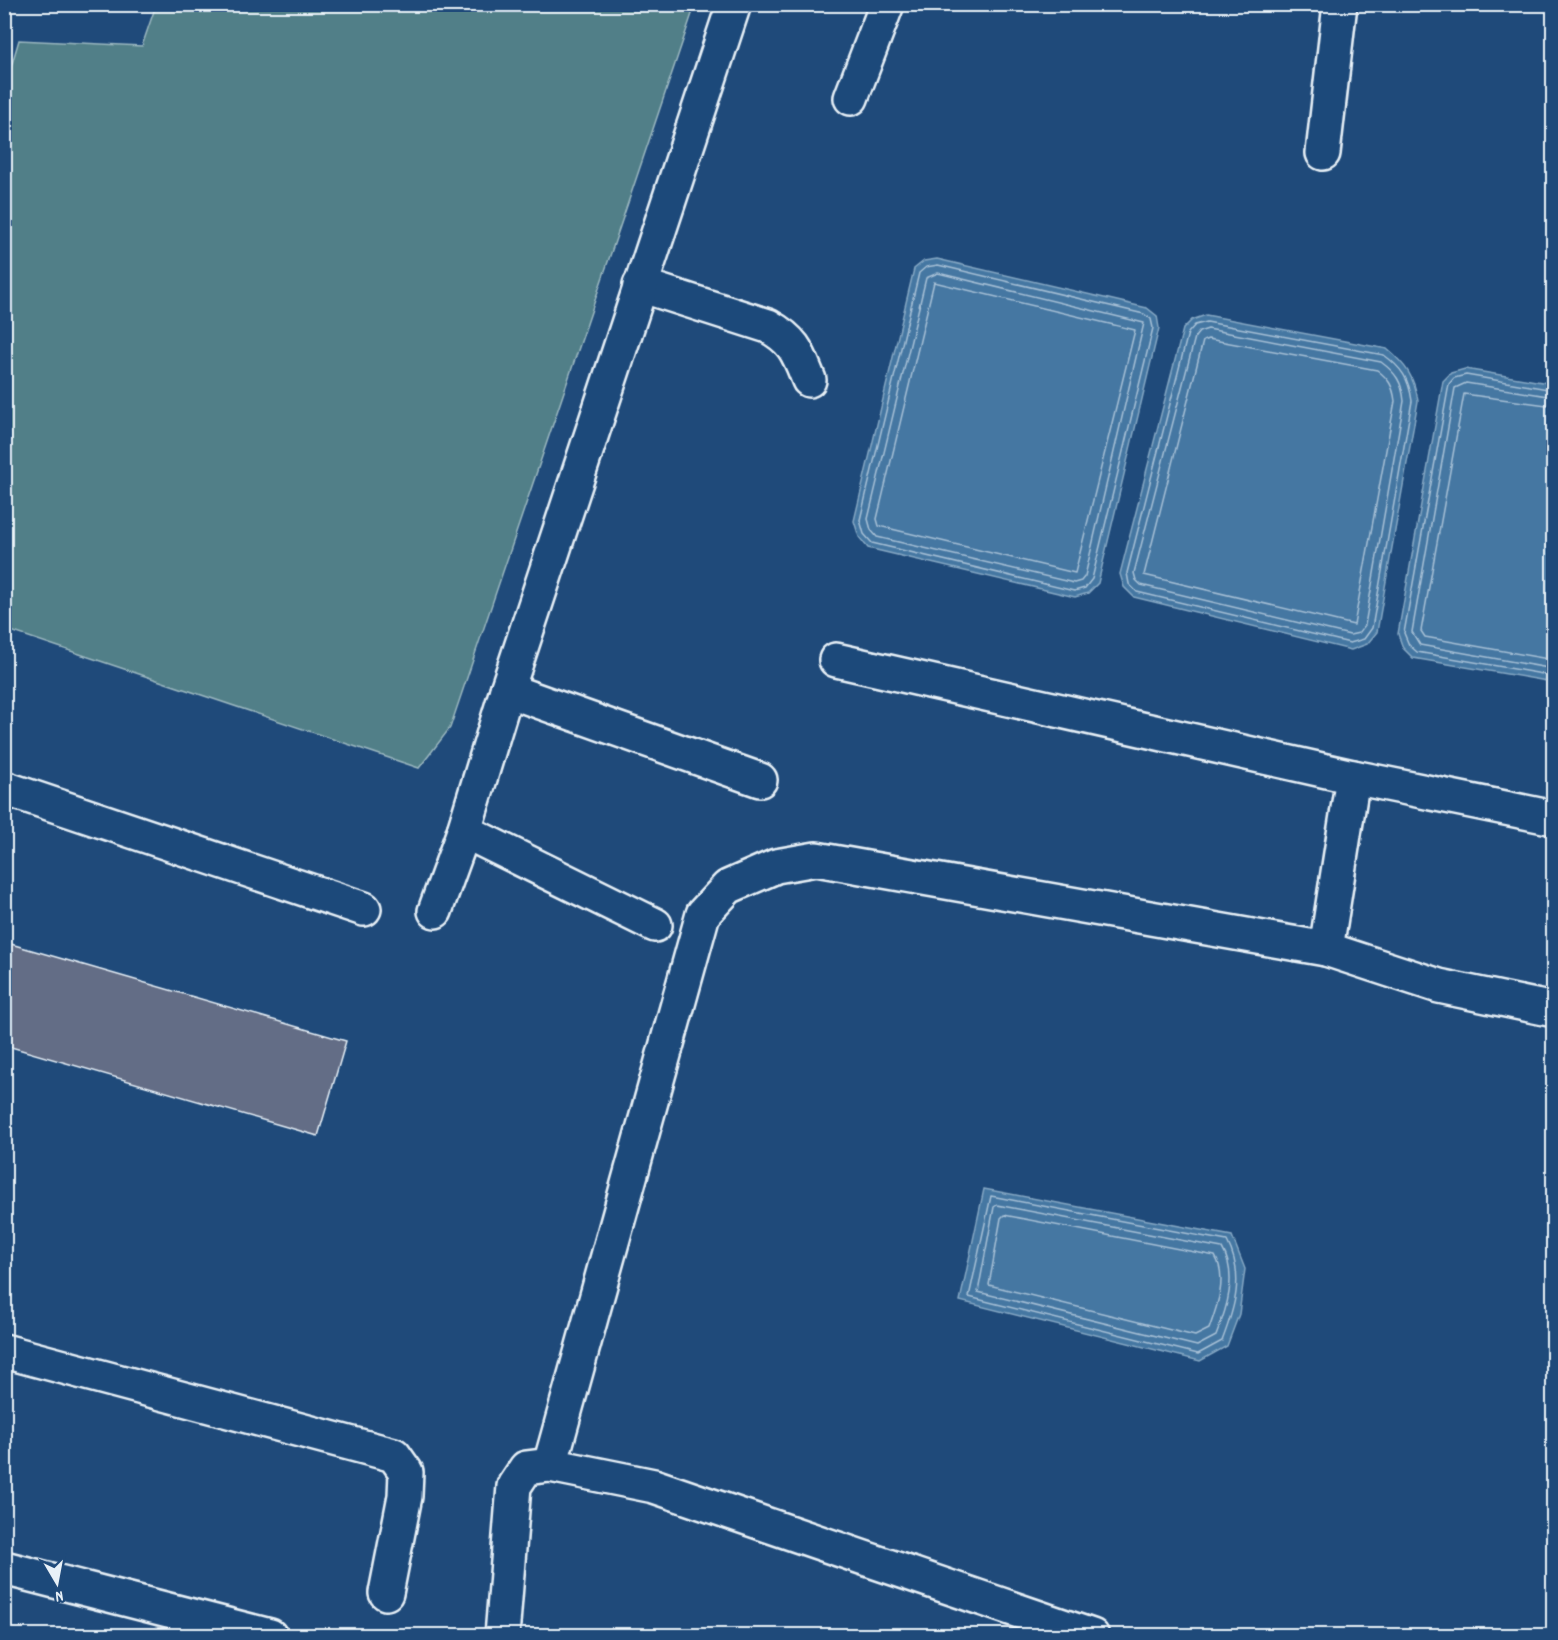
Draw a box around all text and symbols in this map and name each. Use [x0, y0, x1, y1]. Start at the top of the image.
north arrow [27, 1553, 87, 1613]
text: N [53, 1583, 65, 1607]

